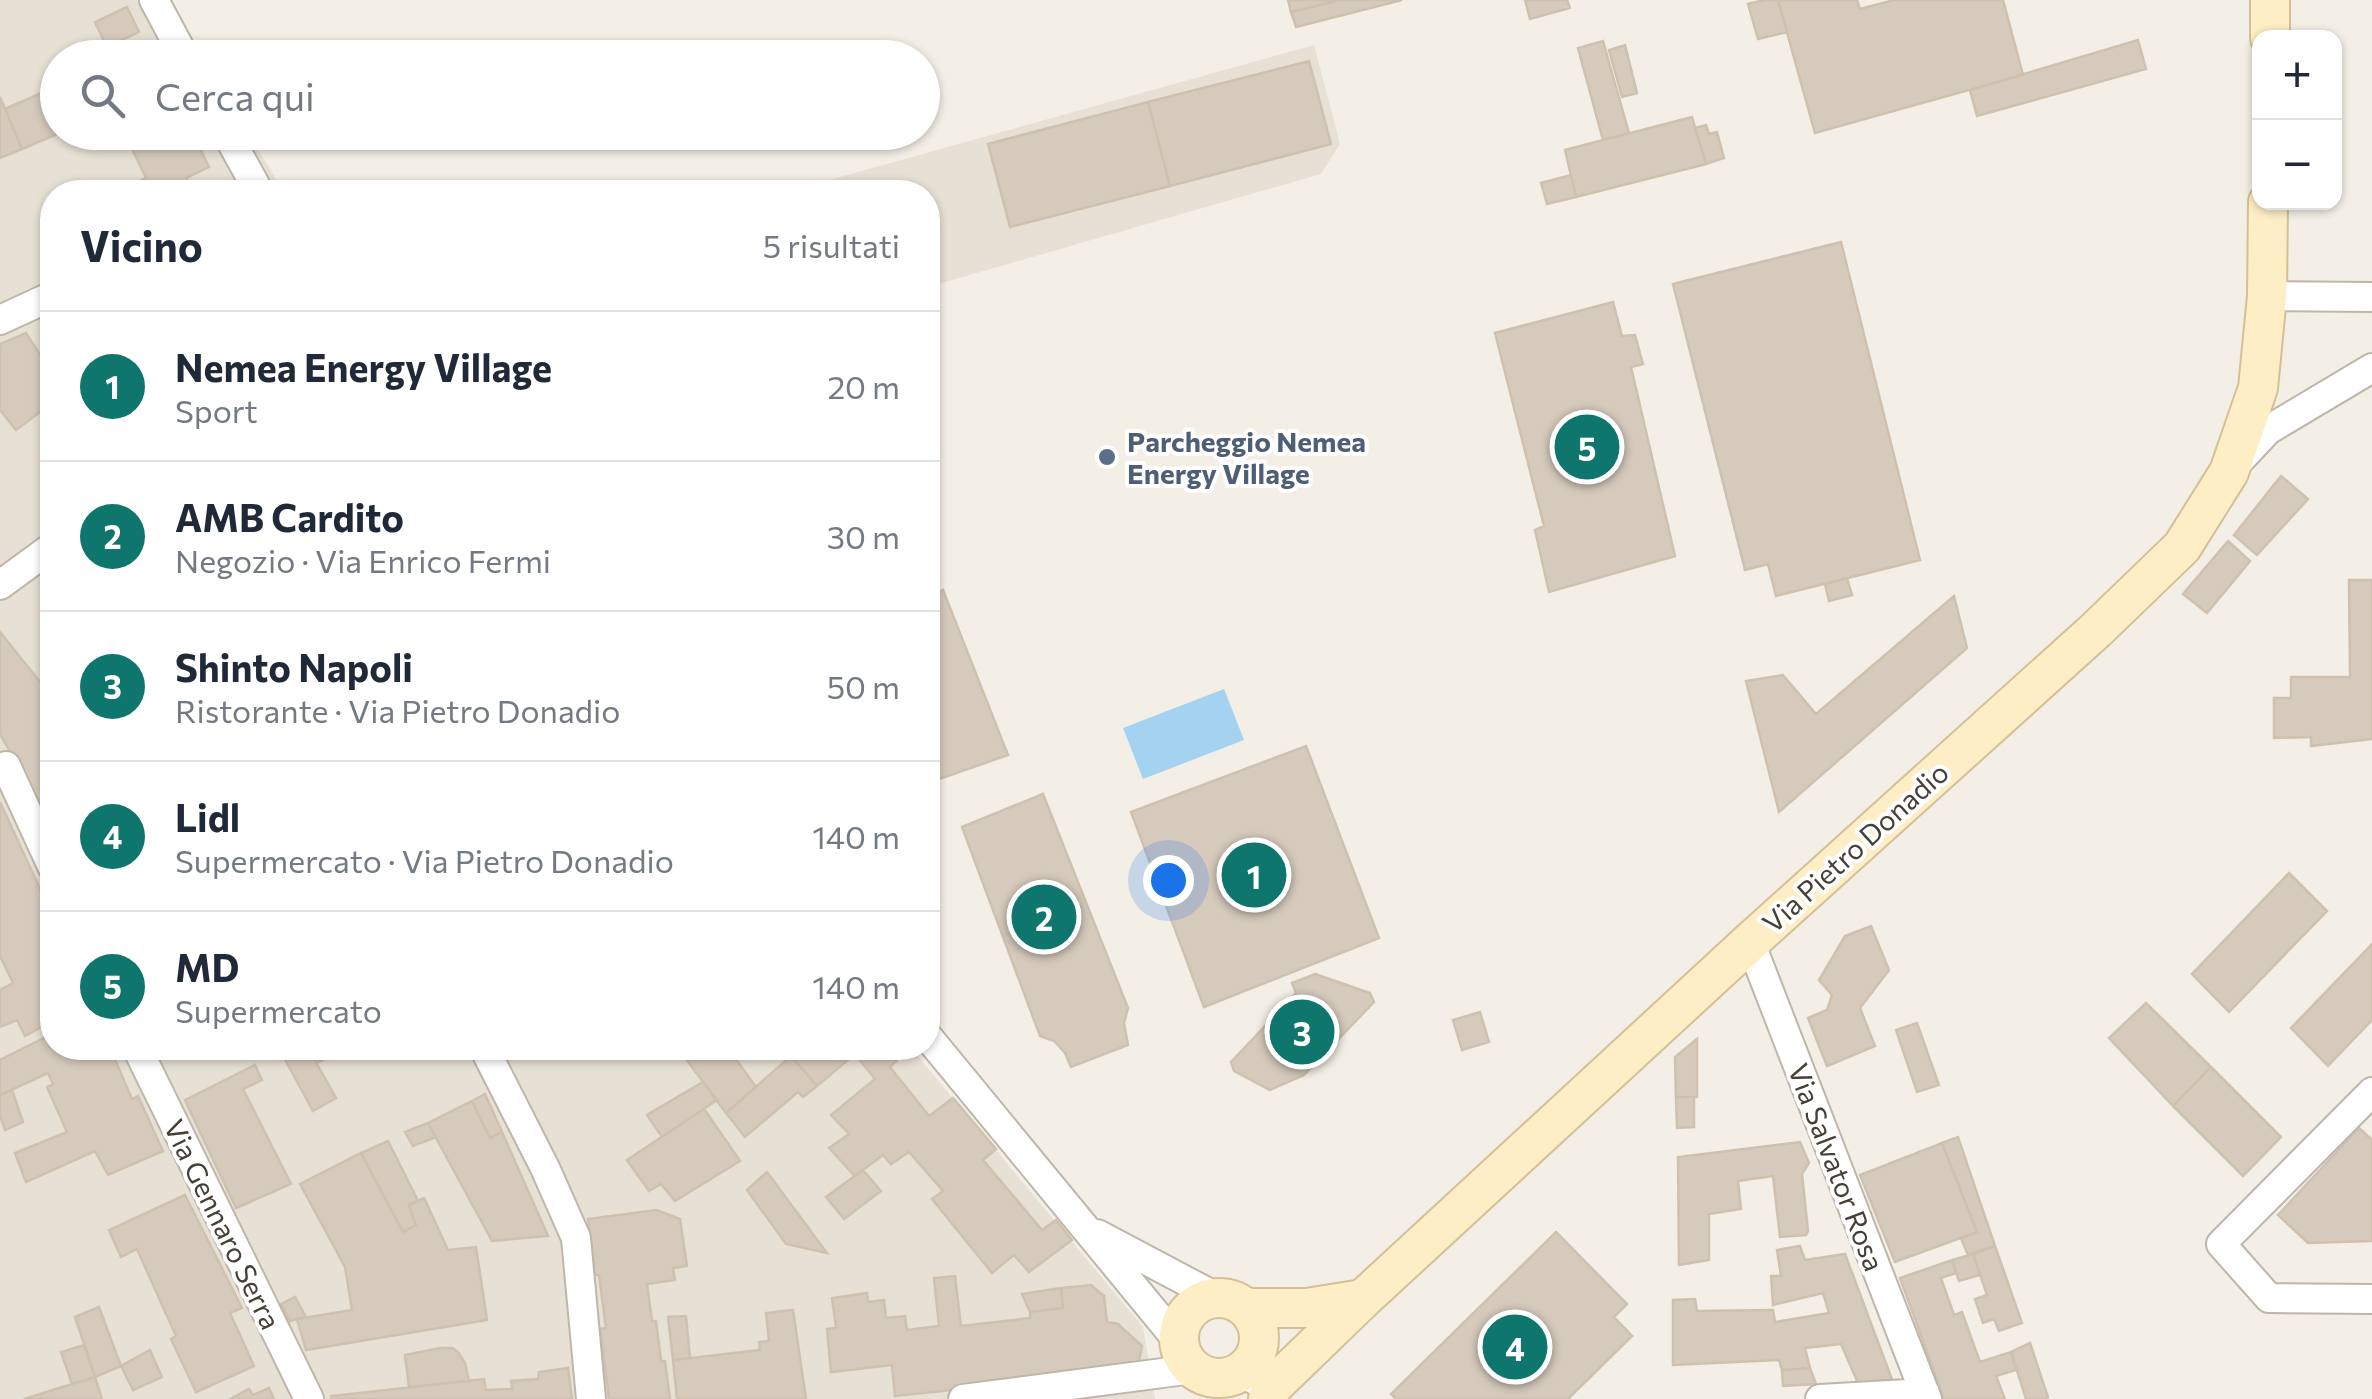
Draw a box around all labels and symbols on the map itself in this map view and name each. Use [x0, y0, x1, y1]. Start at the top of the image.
pin: 5 [1554, 410, 1620, 484]
place label: Parcheggio Nemea Energy Village [1127, 424, 1366, 490]
marker: Parcheggio Nemea Energy Village [1096, 446, 1118, 468]
street label: Via Pietro Donadio [1755, 755, 1955, 939]
pin: 1 [1222, 838, 1286, 912]
your location [1143, 855, 1194, 906]
pin: 2 [1012, 880, 1076, 954]
pin: 3 [1270, 994, 1334, 1070]
street label: Via Salvator Rosa [1782, 1058, 1892, 1276]
street label: Via Gennaro Serra [157, 1114, 289, 1334]
pin: 4 [1482, 1310, 1548, 1384]

